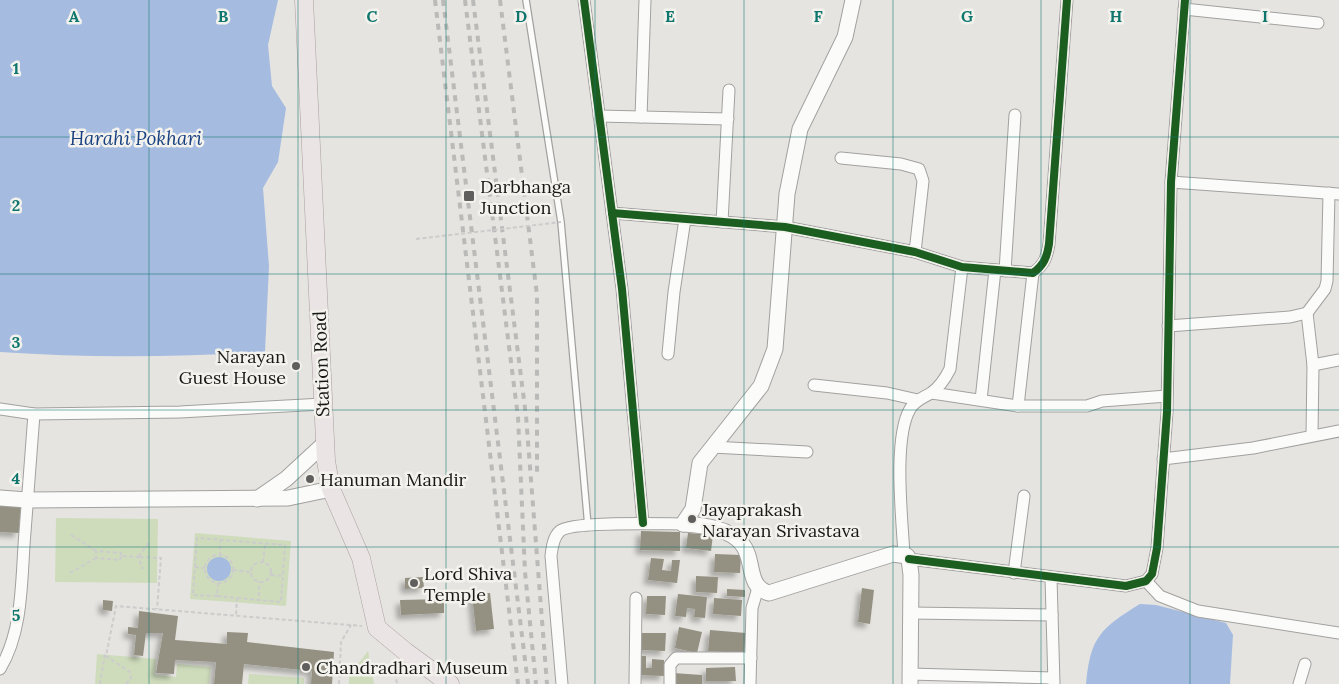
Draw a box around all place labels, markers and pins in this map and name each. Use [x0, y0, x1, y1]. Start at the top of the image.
place label: Darbhanga Junction [479, 175, 571, 219]
marker: Darbhanga Junction [462, 189, 476, 203]
place label: Narayan Guest House [179, 345, 286, 389]
marker: Narayan Guest House [290, 360, 302, 372]
place label: Hanuman Mandir [320, 468, 466, 491]
marker: Hanuman Mandir [304, 473, 316, 485]
place label: Jayaprakash Narayan Srivastava [701, 498, 860, 542]
marker: Jayaprakash Narayan Srivastava [686, 513, 698, 525]
place label: Lord Shiva Temple [424, 562, 512, 606]
marker: Lord Shiva Temple [408, 577, 420, 589]
place label: Chandradhari Museum [316, 656, 508, 679]
marker: Chandradhari Museum [300, 661, 312, 673]

